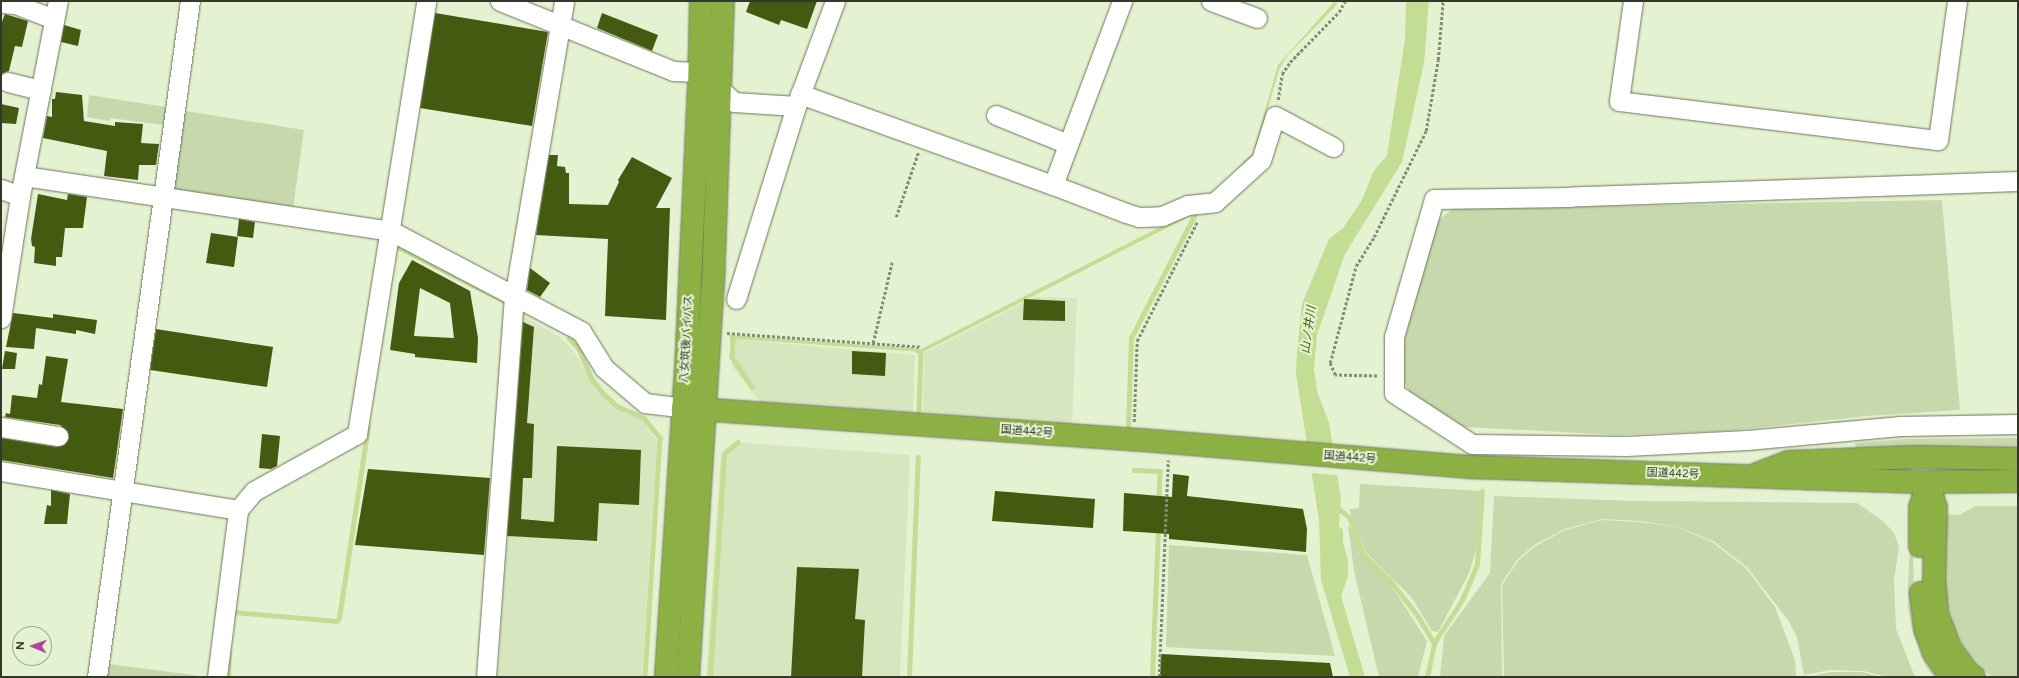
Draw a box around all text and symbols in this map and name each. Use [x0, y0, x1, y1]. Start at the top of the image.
street label: 八女筑後バイパス [678, 295, 696, 383]
water label: 山ノ井川 [1299, 305, 1319, 355]
street label: 国道442号 [1000, 424, 1054, 440]
street label: 国道442号 [1323, 450, 1377, 466]
street label: 国道442号 [1646, 466, 1700, 482]
north arrow [12, 626, 52, 666]
text: N [14, 641, 27, 650]

